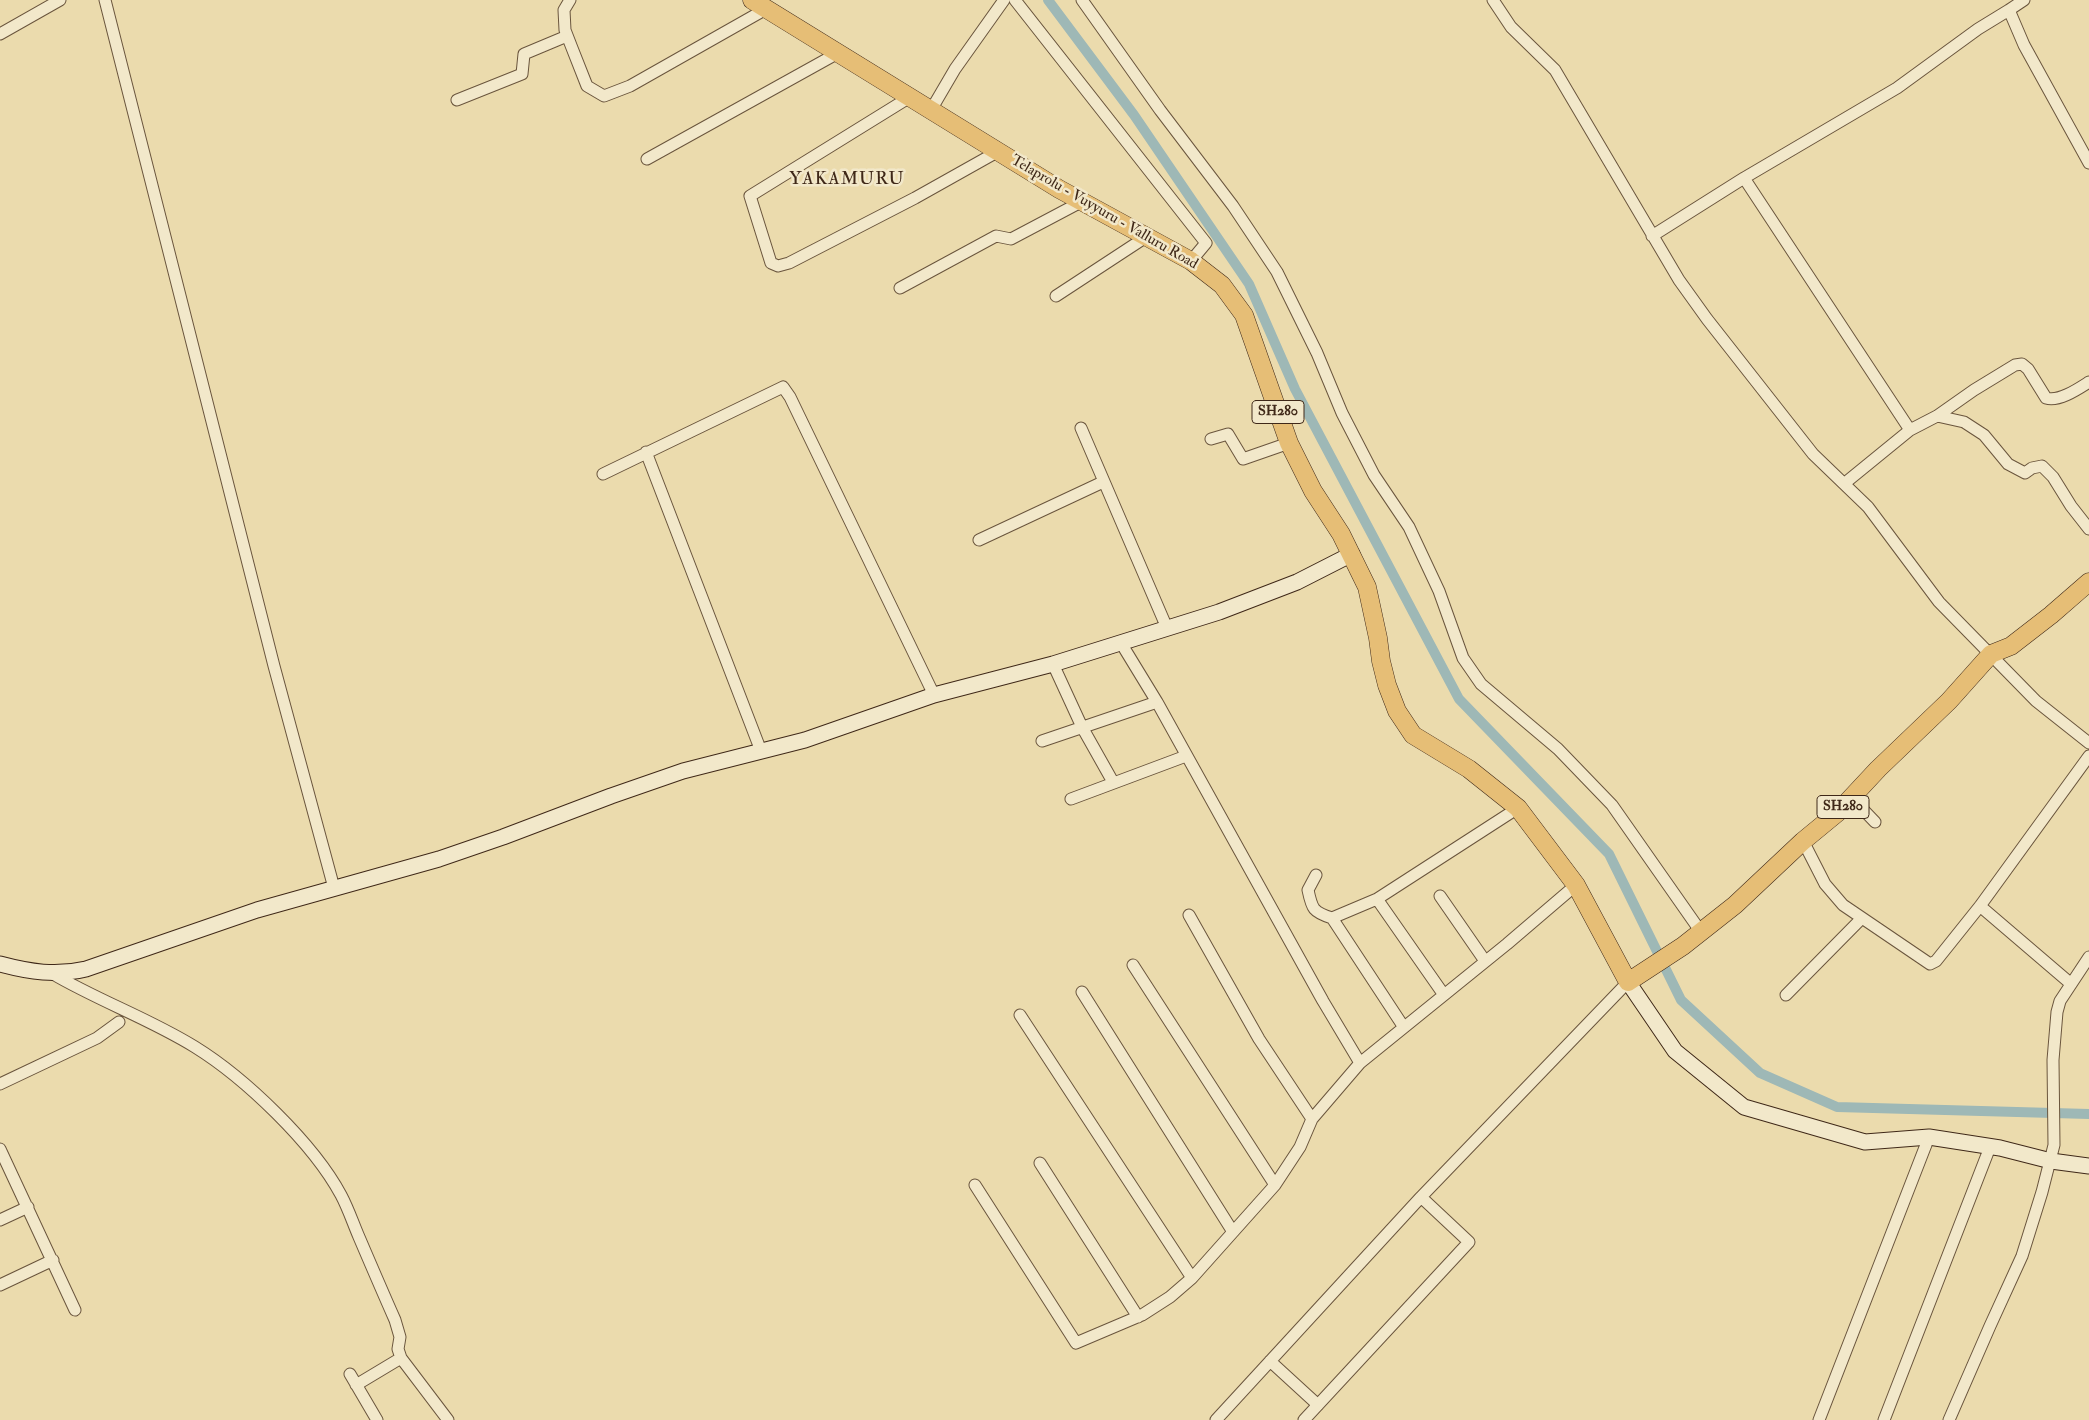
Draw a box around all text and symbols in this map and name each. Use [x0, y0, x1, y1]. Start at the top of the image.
street label: Telaprolu - Vuyyuru - Valluru Road [1007, 152, 1201, 274]
district label: YAKAMURU [788, 169, 906, 191]
road number: SH280 [1252, 401, 1304, 424]
road number: SH280 [1817, 796, 1869, 819]

